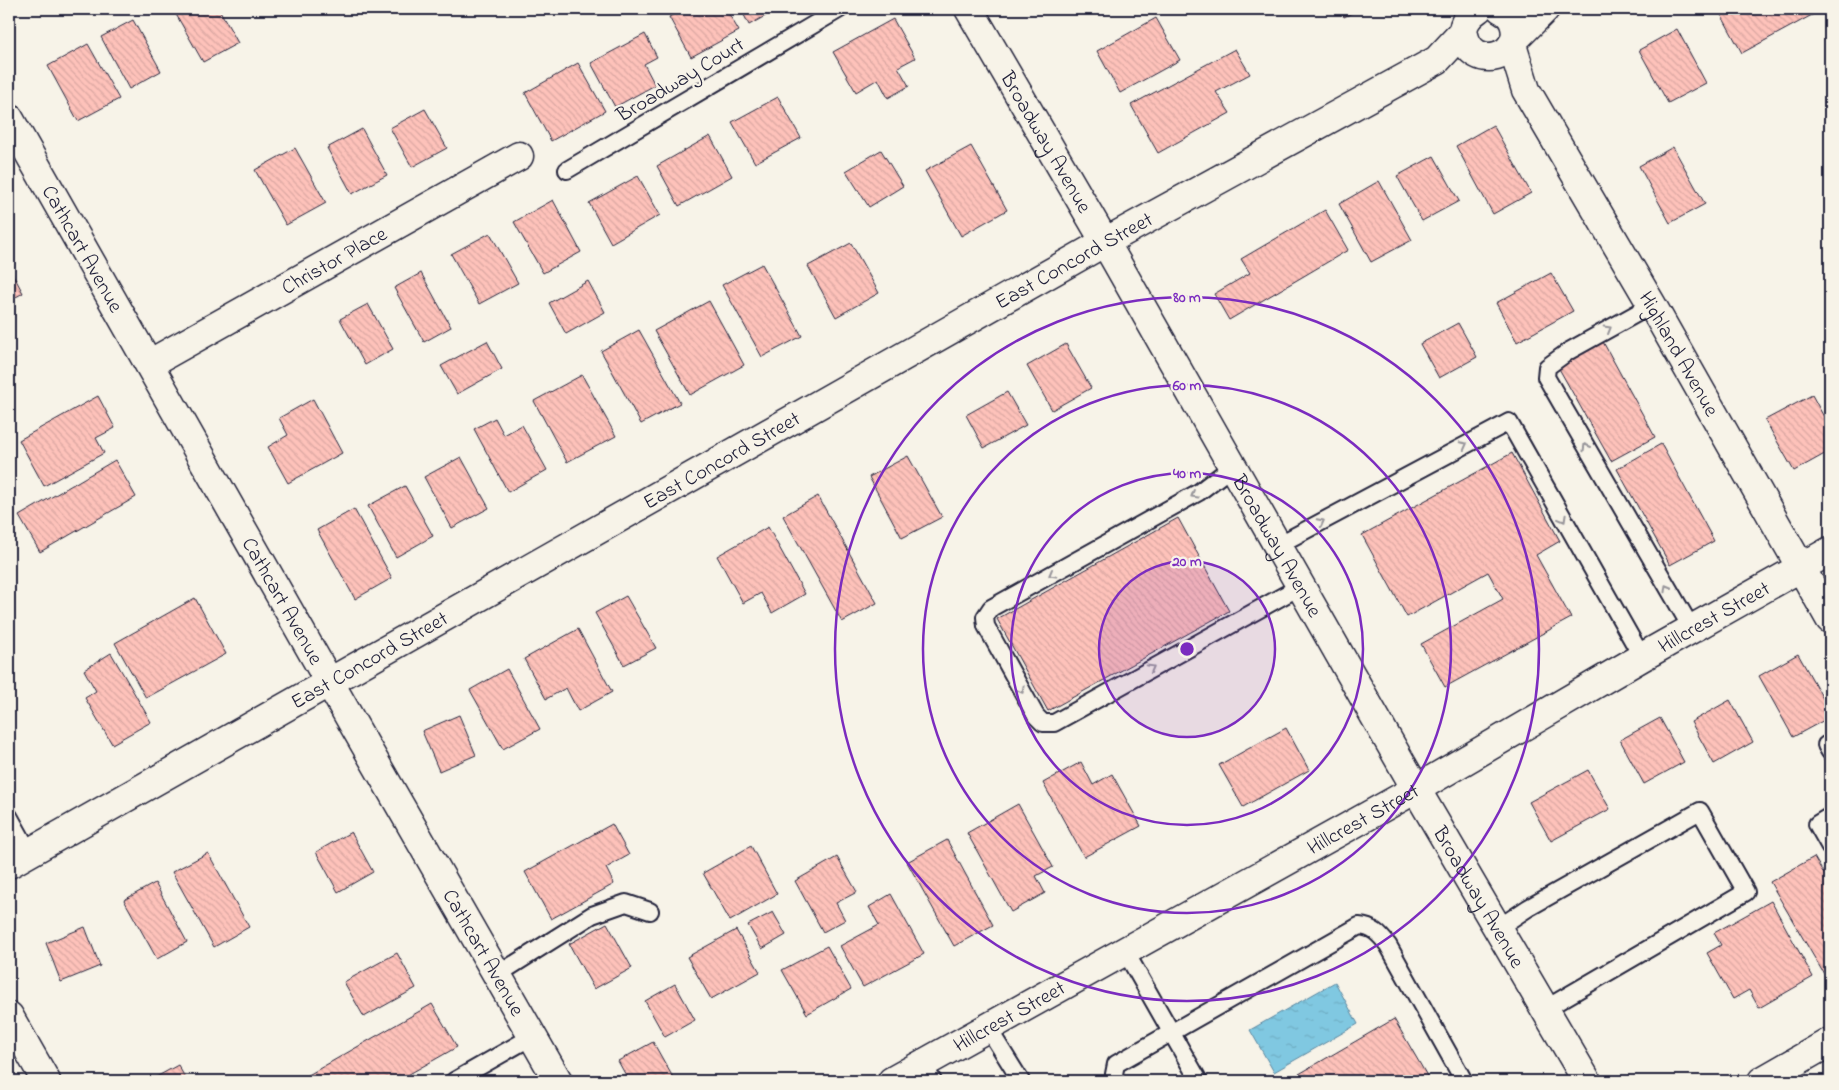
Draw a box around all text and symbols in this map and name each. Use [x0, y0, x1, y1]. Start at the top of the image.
street label: Broadway Court [610, 31, 752, 133]
street label: Broadway Avenue [991, 66, 1098, 220]
street label: Cathcart Avenue [33, 180, 130, 319]
street label: East Concord Street [990, 206, 1159, 318]
street label: Christor Place [277, 220, 394, 304]
street label: Highland Avenue [1630, 286, 1726, 423]
text: 80 m [1172, 287, 1201, 309]
one-way arrow [1603, 325, 1612, 335]
text: 60 m [1172, 375, 1202, 397]
street label: East Concord Street [638, 405, 807, 518]
one-way arrow [1459, 442, 1468, 452]
one-way arrow [1582, 443, 1592, 452]
text: 40 m [1172, 463, 1201, 485]
street label: Broadway Avenue [1223, 469, 1329, 624]
one-way arrow [1190, 488, 1199, 498]
one-way arrow [1557, 514, 1567, 523]
one-way arrow [1315, 518, 1324, 528]
street label: Cathcart Avenue [233, 532, 330, 671]
text: 20 m [1171, 551, 1202, 573]
one-way arrow [1048, 568, 1057, 578]
street label: Hillcrest Street [1653, 575, 1776, 662]
one-way arrow [1663, 584, 1673, 593]
street label: East Concord Street [286, 605, 454, 718]
centre of rings [1178, 640, 1196, 658]
one-way arrow [1145, 664, 1154, 674]
one-way arrow [1015, 684, 1025, 693]
street label: Hillcrest Street [1302, 777, 1425, 864]
street label: Broadway Avenue [1424, 821, 1531, 975]
street label: Cathcart Avenue [434, 884, 531, 1023]
street label: Hillcrest Street [948, 974, 1072, 1061]

